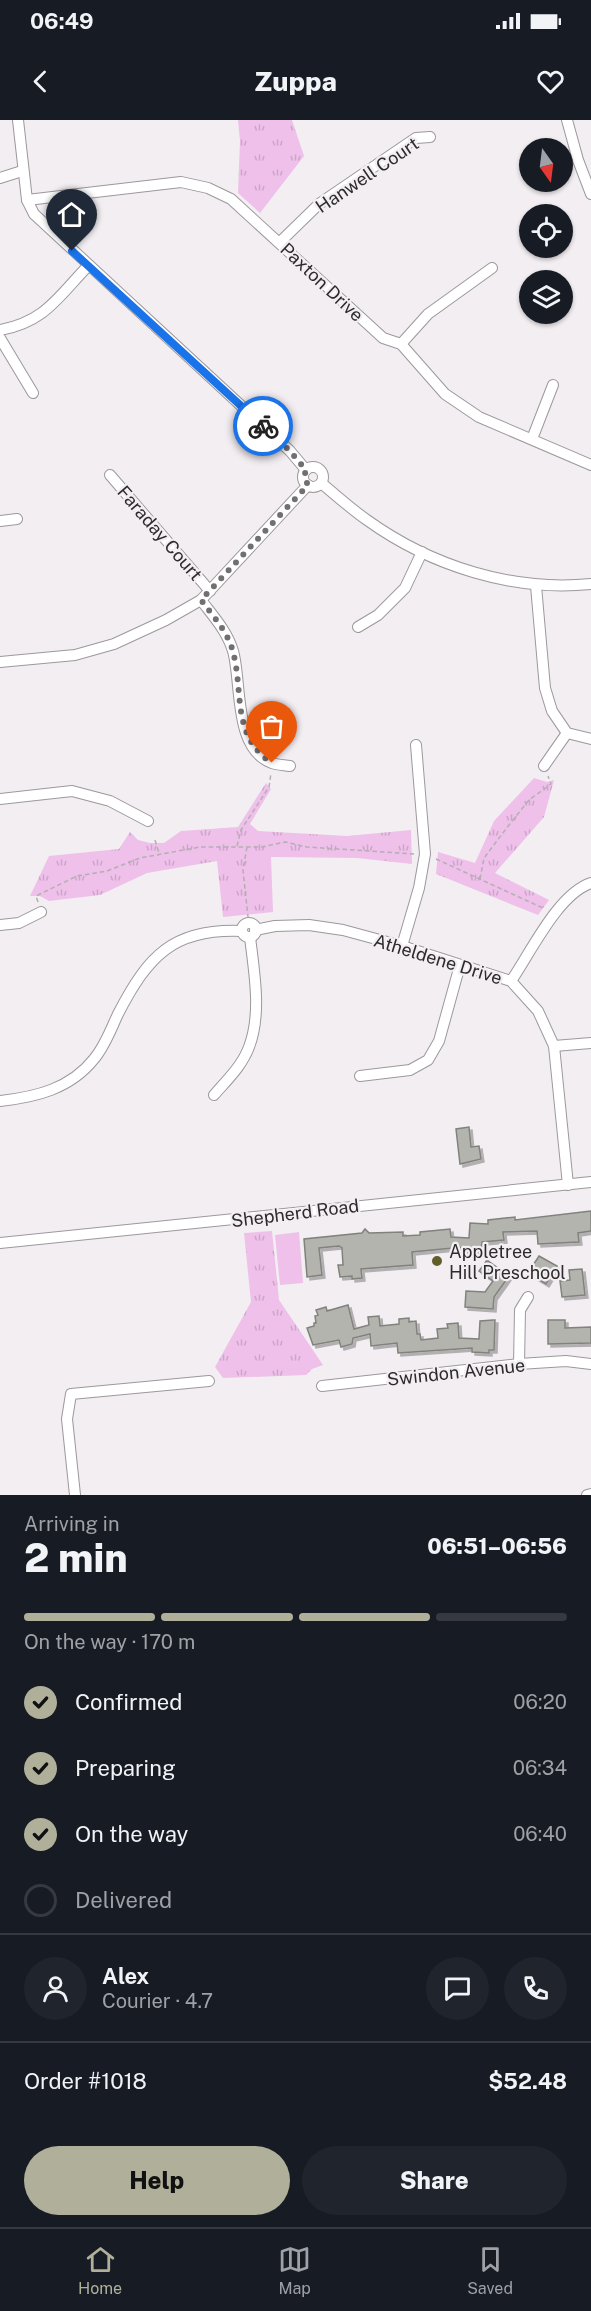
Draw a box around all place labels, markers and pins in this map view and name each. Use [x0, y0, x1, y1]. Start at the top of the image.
pin [46, 189, 97, 251]
pin [246, 701, 297, 763]
place label: Appletree Hill Preschool [449, 1241, 566, 1283]
marker: Appletree Hill Preschool [430, 1254, 444, 1268]

